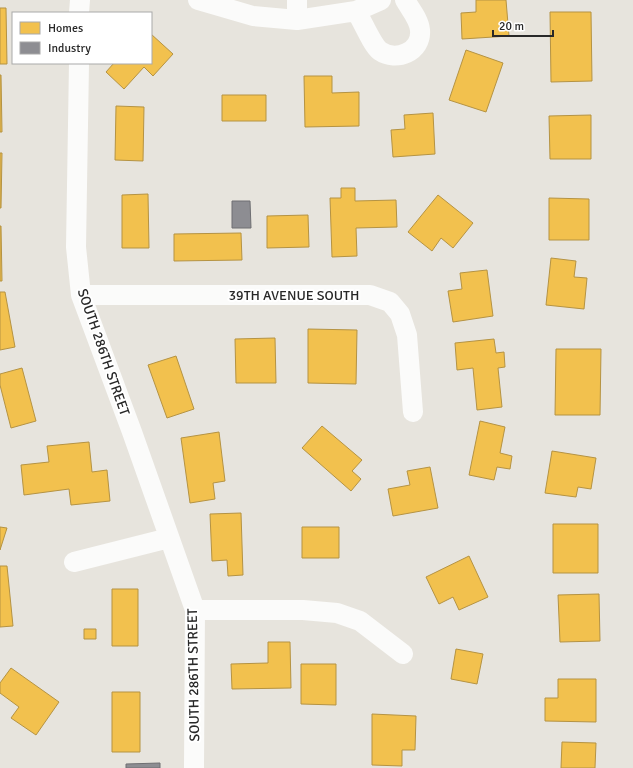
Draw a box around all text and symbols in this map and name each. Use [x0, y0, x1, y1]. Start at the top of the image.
legend [12, 12, 152, 64]
scale bar [493, 12, 553, 38]
text: 20 m [499, 19, 524, 34]
text: Homes [48, 21, 83, 36]
text: Industry [48, 41, 91, 56]
street label: SOUTH 286TH STREET [74, 286, 133, 418]
street label: 39TH AVENUE SOUTH [229, 287, 359, 304]
street label: SOUTH 286TH STREET [184, 608, 203, 742]

